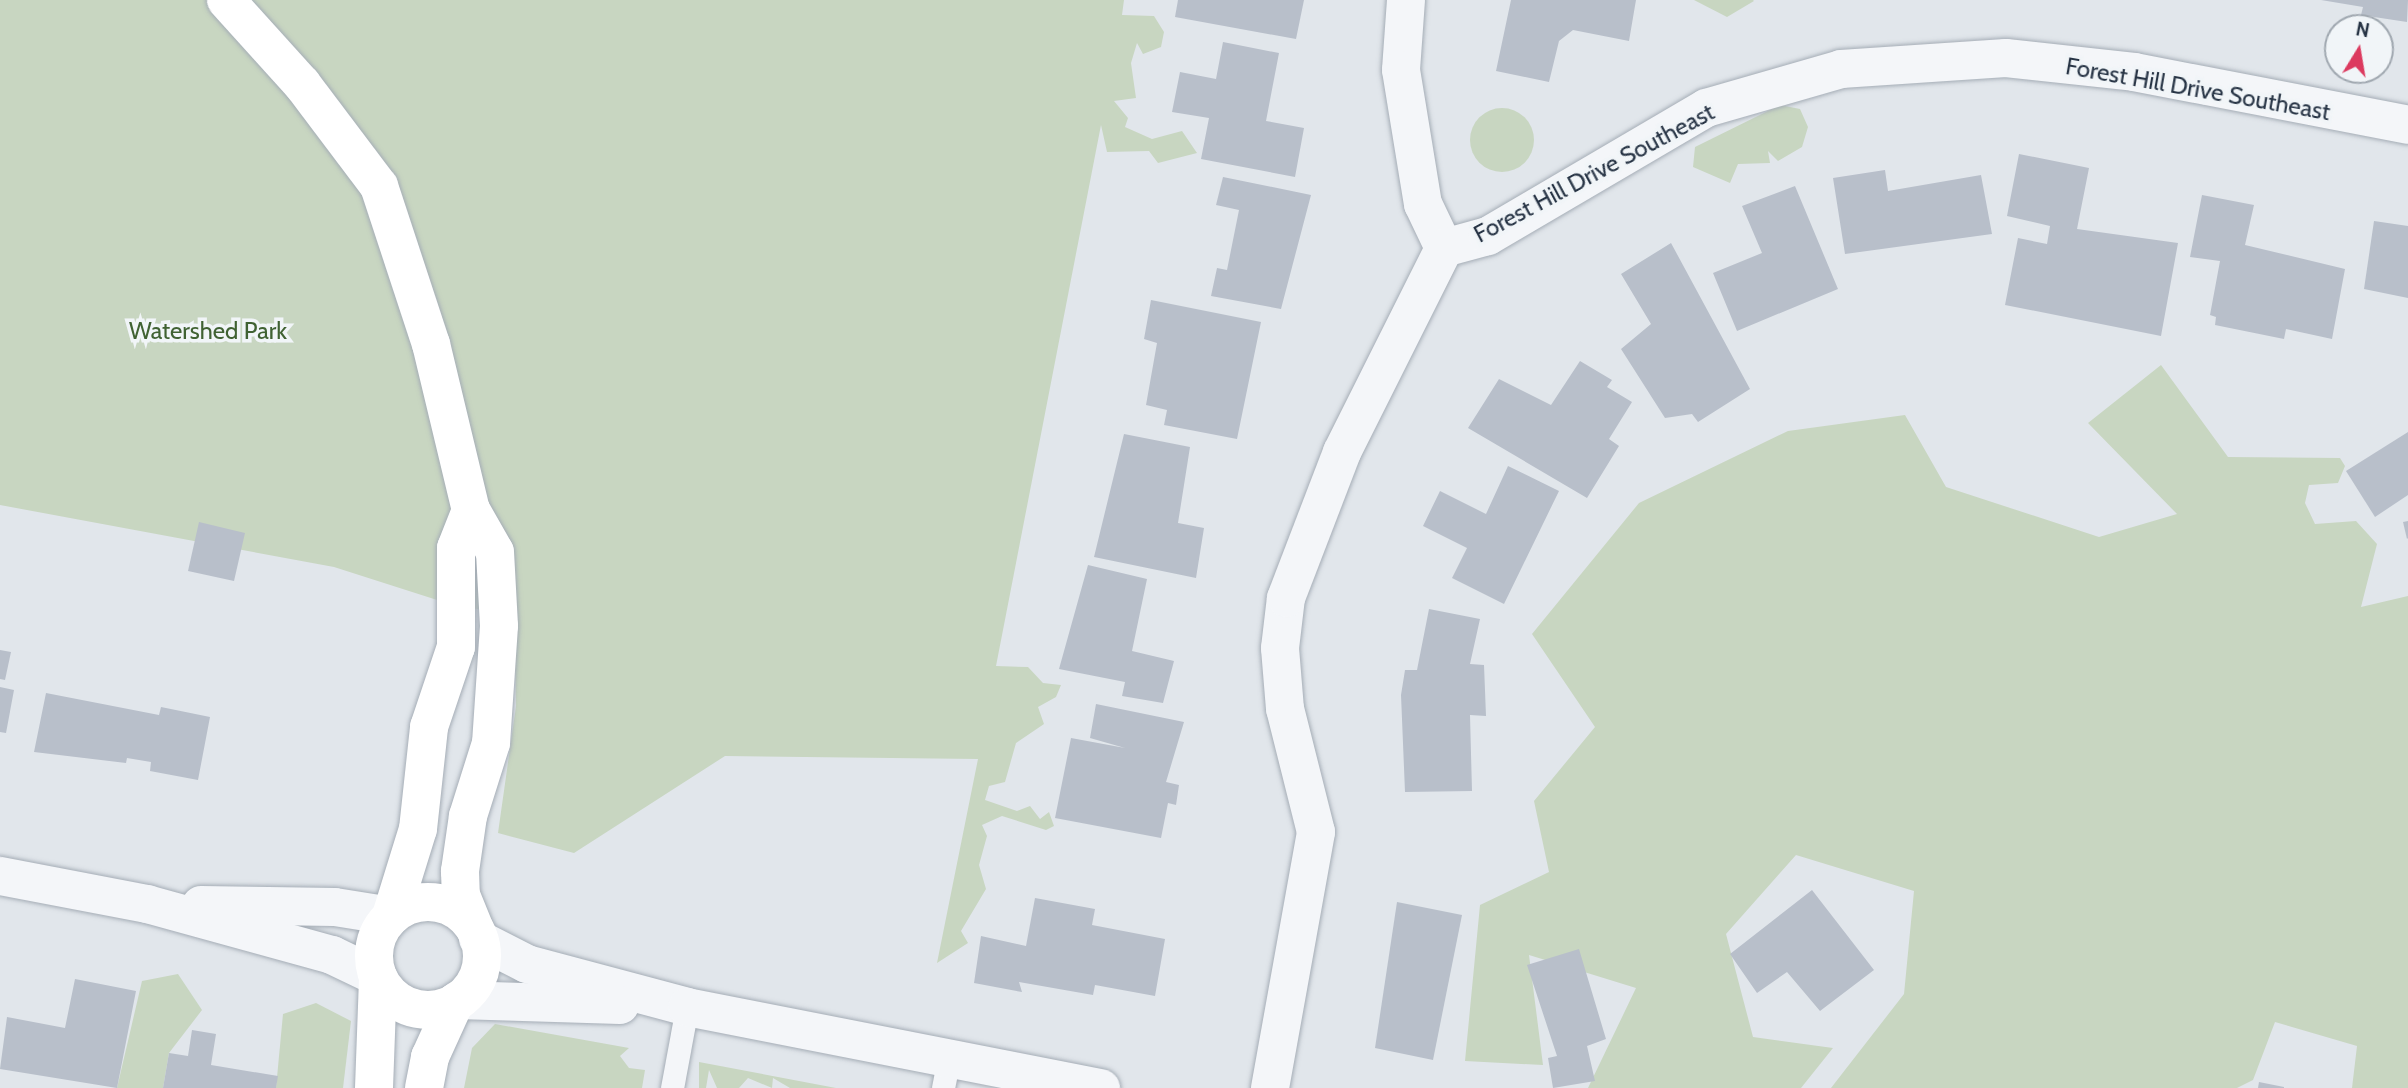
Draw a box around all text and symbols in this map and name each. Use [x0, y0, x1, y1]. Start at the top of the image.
north arrow [2324, 14, 2394, 84]
text: N [2354, 17, 2372, 42]
street label: Forest Hill Drive Southeast [2063, 52, 2333, 126]
street label: Forest Hill Drive Southeast [1469, 97, 1719, 249]
park label: Watershed Park [129, 317, 287, 345]

